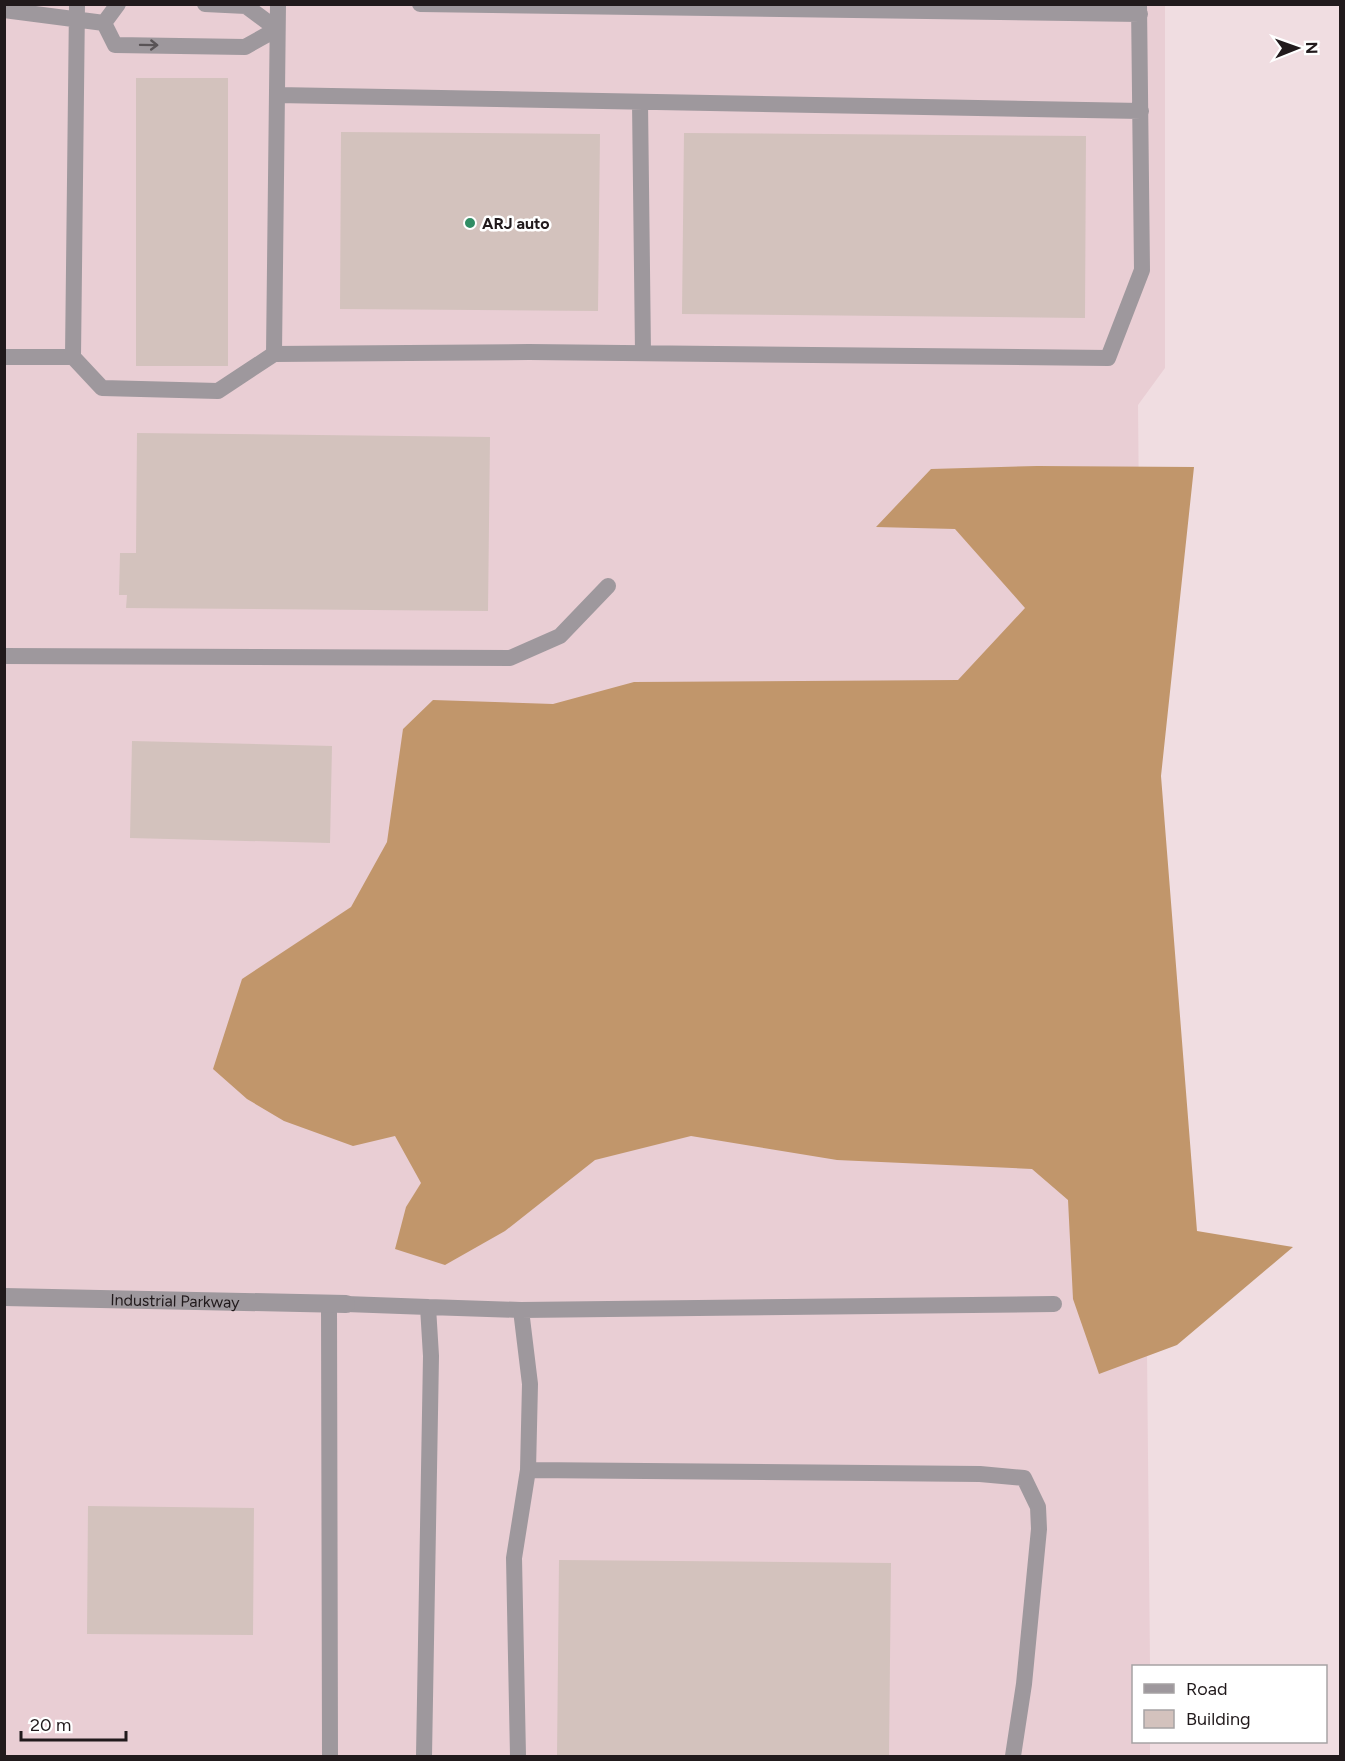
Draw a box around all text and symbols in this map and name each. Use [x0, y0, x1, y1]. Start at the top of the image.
north arrow [1267, 18, 1327, 78]
one-way arrow [139, 40, 159, 51]
text: N [1302, 41, 1321, 54]
place label: ARJ auto [482, 214, 550, 233]
marker: ARJ auto [463, 216, 477, 230]
street label: Industrial Parkway [110, 1290, 240, 1311]
legend [1132, 1665, 1327, 1743]
text: Road [1186, 1678, 1227, 1700]
scale bar [21, 1704, 126, 1742]
text: Building [1186, 1708, 1251, 1730]
text: 20 m [30, 1714, 71, 1736]

